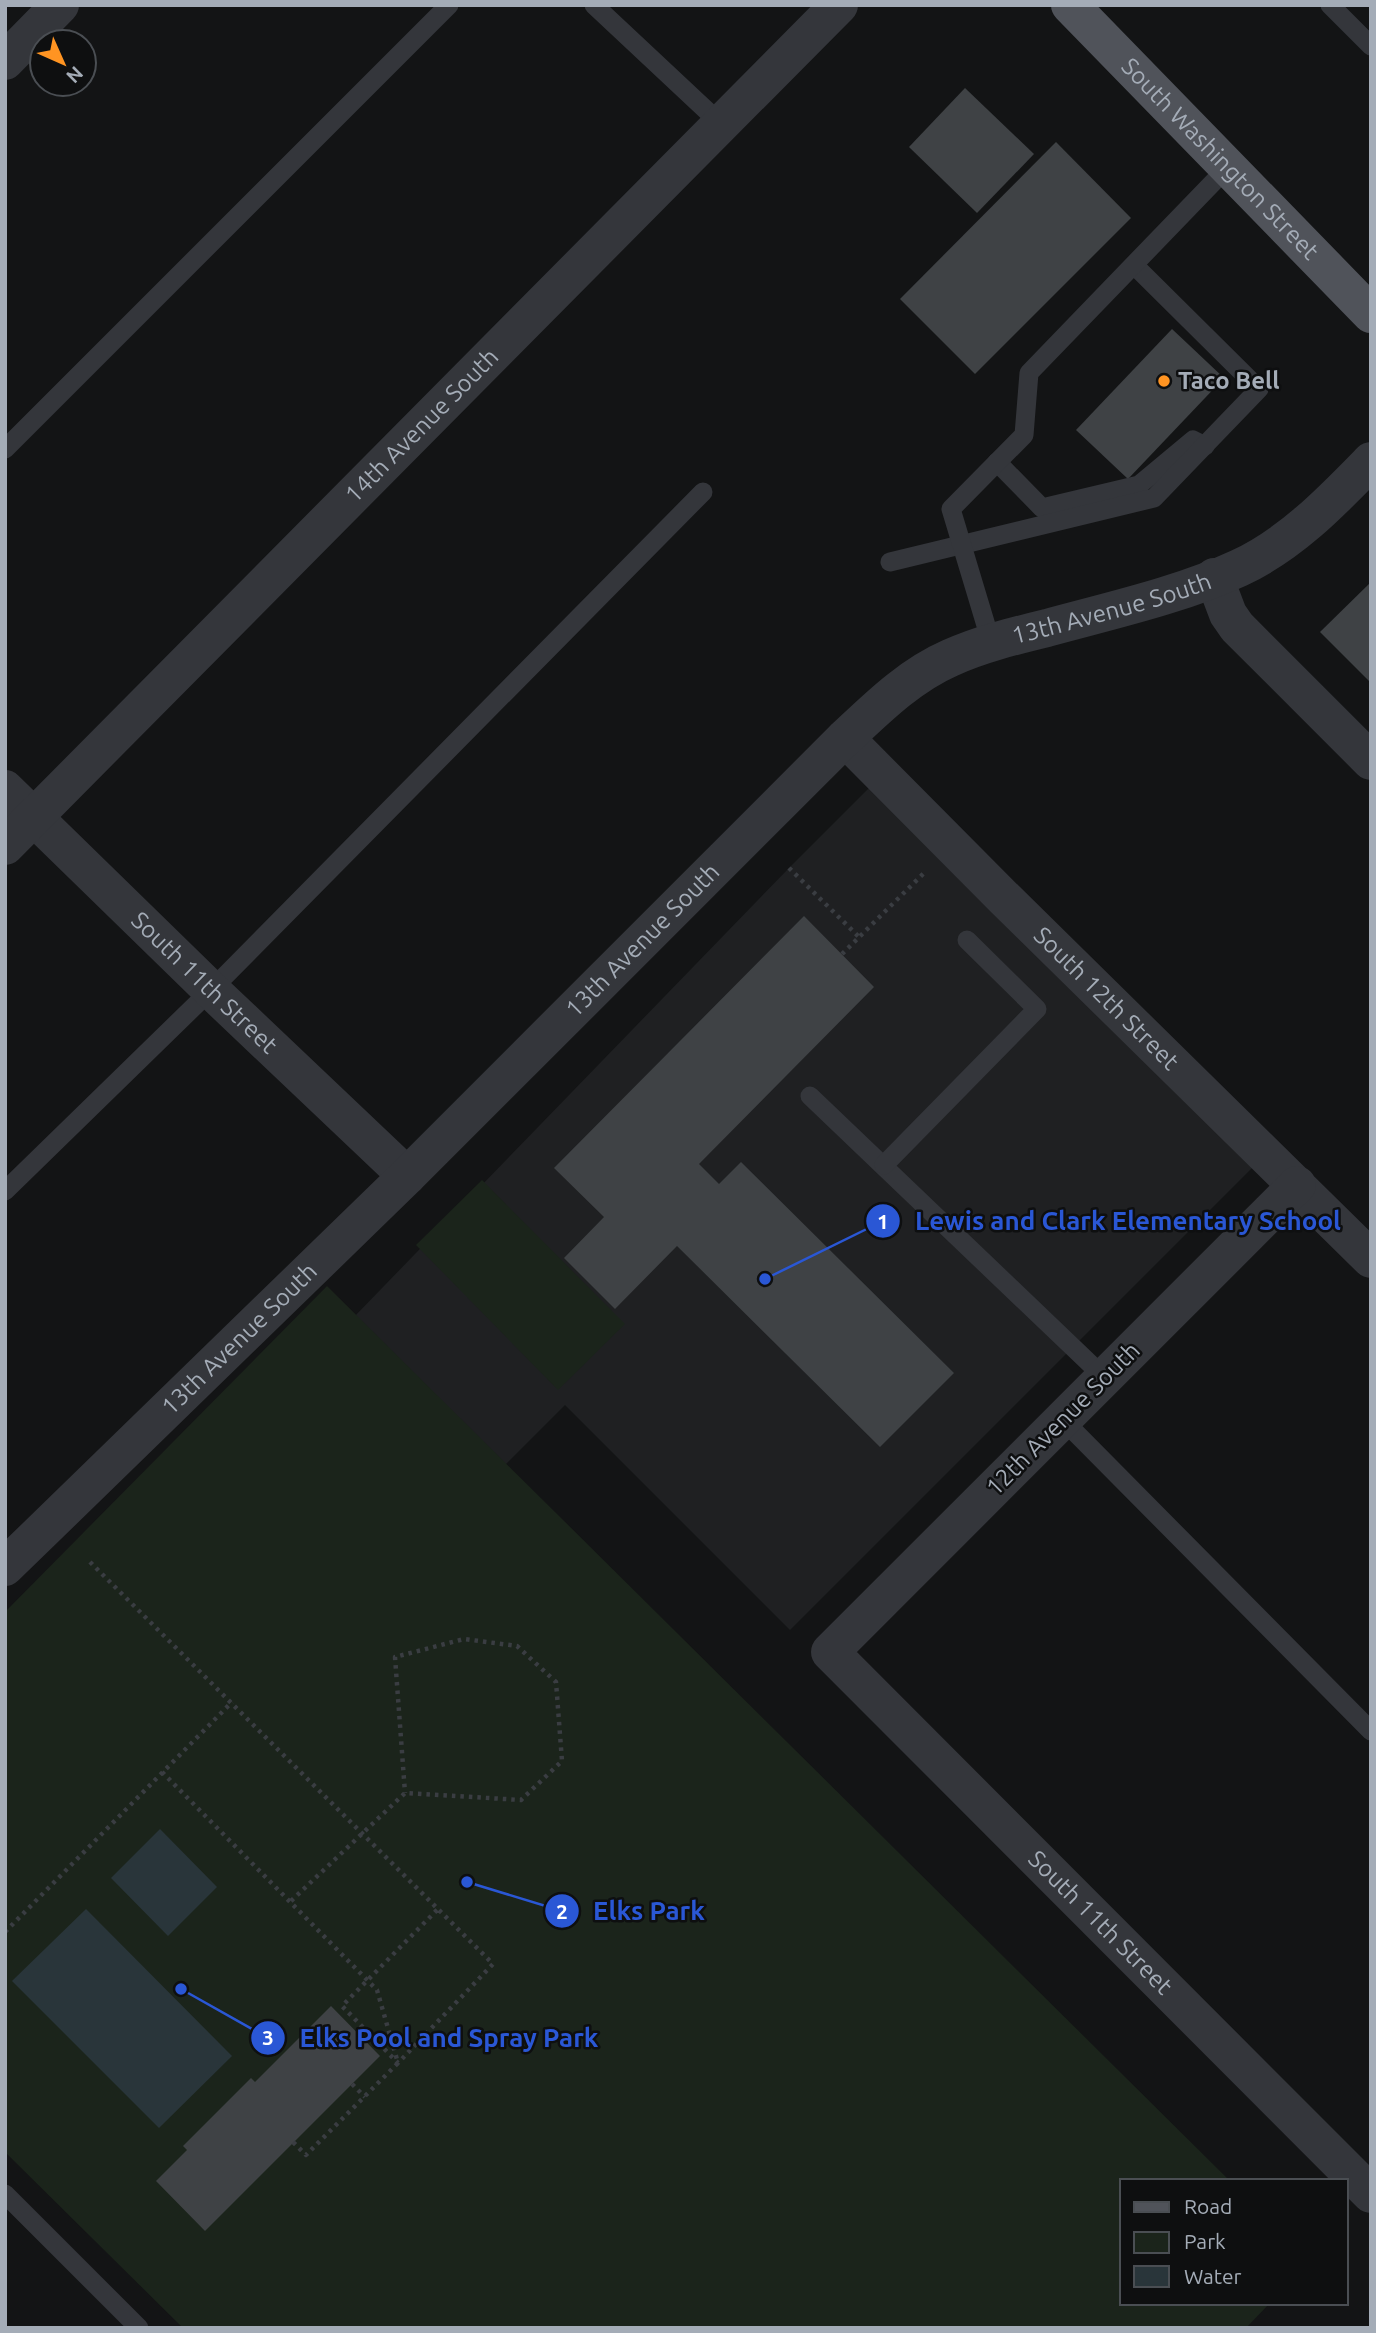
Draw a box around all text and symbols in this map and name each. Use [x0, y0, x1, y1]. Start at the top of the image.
north arrow [28, 28, 98, 98]
street label: South Washington Street [1116, 52, 1325, 265]
text: N [62, 62, 88, 88]
street label: 14th Avenue South [340, 343, 503, 508]
place label: Taco Bell [1178, 367, 1280, 394]
marker: Taco Bell [1156, 373, 1172, 389]
street label: 13th Avenue South [1009, 567, 1215, 649]
street label: 13th Avenue South [560, 858, 725, 1022]
street label: South 11th Street [126, 906, 283, 1059]
street label: South 12th Street [1029, 921, 1185, 1075]
callout: Lewis and Clark Elementary School [866, 1198, 1355, 1245]
text: Lewis and Clark Elementary School [915, 1206, 1341, 1235]
text: 1 [877, 1209, 889, 1233]
street label: 13th Avenue South [156, 1257, 322, 1420]
street label: 12th Avenue South [980, 1336, 1145, 1501]
street label: South 11th Street [1023, 1845, 1178, 2000]
callout: Elks Park [544, 1888, 719, 1935]
text: Elks Park [593, 1896, 705, 1925]
text: 2 [556, 1899, 568, 1923]
callout: Elks Pool and Spray Park [251, 2015, 613, 2062]
text: Elks Pool and Spray Park [300, 2023, 599, 2052]
text: 3 [262, 2025, 274, 2049]
legend [1120, 2179, 1348, 2305]
text: Road [1184, 2194, 1232, 2218]
text: Park [1184, 2229, 1226, 2253]
text: Water [1184, 2264, 1242, 2288]

